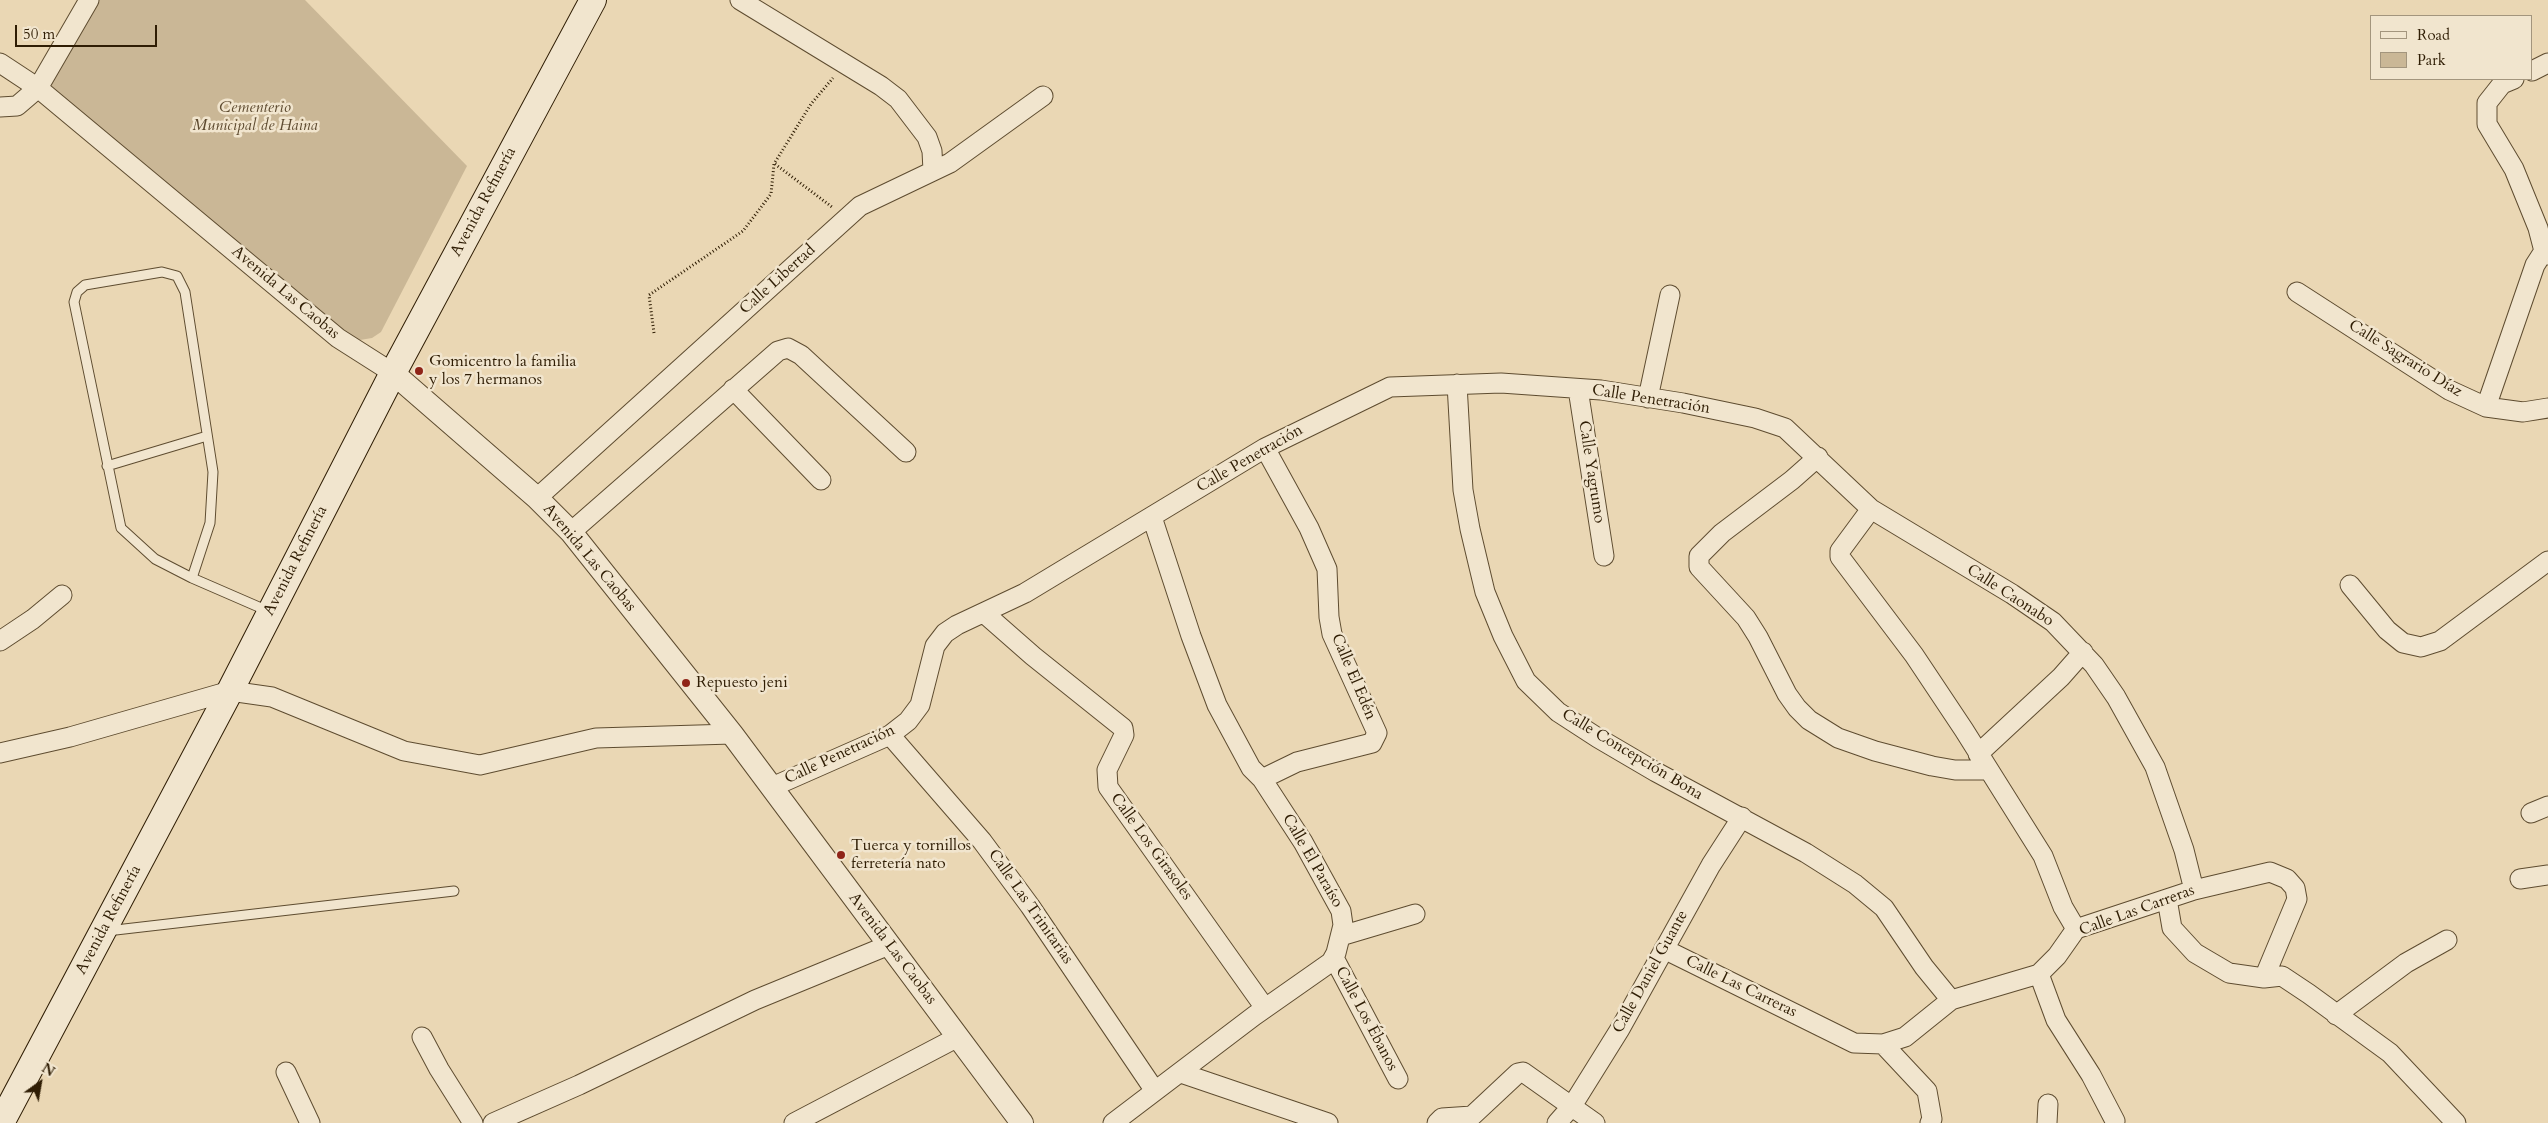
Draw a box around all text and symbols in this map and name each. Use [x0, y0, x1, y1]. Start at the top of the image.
scale bar [18, 15, 160, 47]
legend [2370, 15, 2533, 80]
text: 50 m [23, 24, 55, 44]
text: Road [2417, 25, 2450, 45]
text: Park [2417, 50, 2446, 70]
park label: Cementerio Municipal de Haina [192, 98, 318, 136]
street label: Avenida Refinería [447, 144, 521, 260]
street label: Calle Libertad [736, 241, 820, 319]
street label: Avenida Las Caobas [227, 242, 343, 344]
street label: Calle Sagrario Díaz [2345, 316, 2465, 402]
place label: Gomicentro la familia y los 7 hermanos [429, 352, 576, 390]
marker: Gomicentro la familia y los 7 hermanos [413, 365, 425, 377]
street label: Calle Penetración [1591, 381, 1711, 419]
street label: Calle Yagrumo [1573, 419, 1609, 525]
street label: Calle Penetración [1194, 421, 1306, 497]
street label: Avenida Las Caobas [538, 500, 640, 616]
street label: Avenida Refinería [260, 503, 332, 619]
street label: Calle Caonabo [1963, 561, 2057, 631]
street label: Calle El Edén [1326, 631, 1380, 723]
place label: Repuesto jeni [696, 673, 788, 693]
marker: Repuesto jeni [680, 677, 692, 689]
street label: Calle Concepción Bona [1558, 705, 1706, 805]
street label: Calle Penetración [782, 721, 898, 789]
street label: Calle Los Girasoles [1106, 790, 1196, 904]
street label: Calle El Paraíso [1278, 811, 1346, 911]
place label: Tuerca y tornillos ferretería nato [851, 836, 971, 874]
street label: Calle Las Trinitarias [983, 846, 1077, 968]
marker: Tuerca y tornillos ferretería nato [835, 849, 847, 861]
street label: Avenida Refinería [72, 862, 146, 978]
street label: Calle Las Carreras [2077, 881, 2197, 941]
street label: Avenida Las Caobas [844, 889, 940, 1009]
street label: Calle Daniel Guante [1609, 907, 1693, 1037]
street label: Calle Las Carreras [1682, 952, 1800, 1022]
street label: Calle Los Ébanos [1330, 964, 1402, 1074]
north arrow [15, 1058, 65, 1108]
text: N [38, 1059, 58, 1081]

